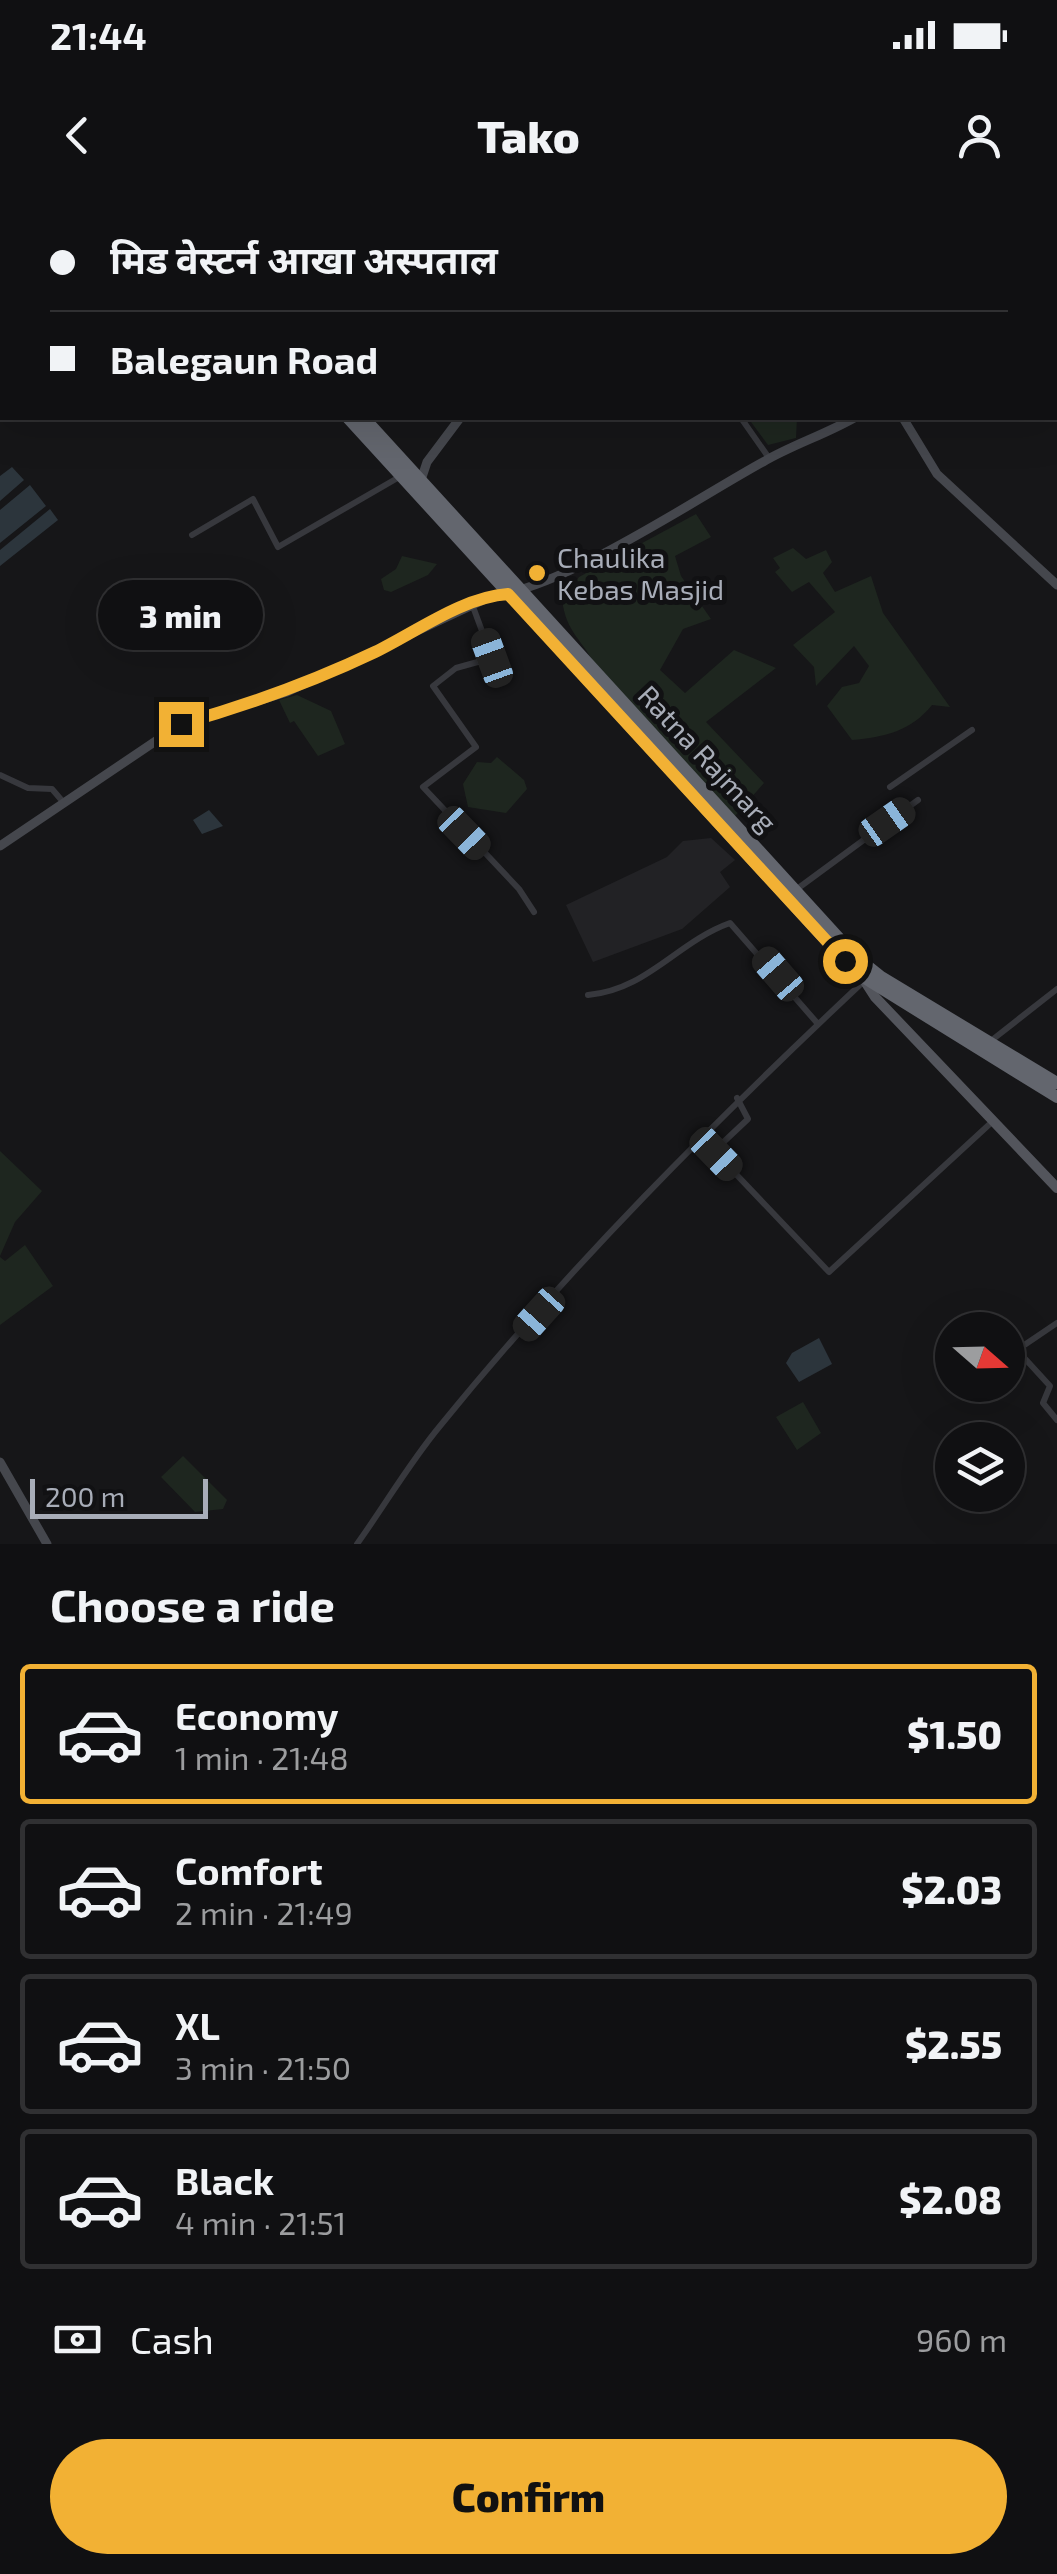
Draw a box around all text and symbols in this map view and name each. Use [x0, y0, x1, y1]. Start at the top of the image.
text: 21:44 [50, 12, 147, 58]
icon: back [50, 108, 105, 163]
text: Tako [477, 108, 580, 162]
icon: person [952, 108, 1007, 163]
text: मिड वेस्टर्न आखा अस्पताल [110, 236, 498, 282]
text: Balegaun Road [110, 336, 378, 382]
place label: Chaulika Kebas Masjid [557, 540, 724, 606]
marker: Chaulika Kebas Masjid [526, 562, 548, 584]
callout: 3 min [99, 579, 264, 649]
text: 3 min [139, 596, 222, 634]
car [468, 625, 516, 691]
street label: Ratna Rajmarg [632, 678, 785, 838]
route end [159, 702, 204, 747]
car [854, 793, 920, 851]
car [432, 801, 496, 865]
route start [823, 939, 868, 984]
car [747, 942, 809, 1006]
car [684, 1122, 748, 1186]
car [508, 1282, 570, 1346]
north arrow [935, 1312, 1025, 1402]
map controls [935, 1312, 1025, 1512]
button: layers [935, 1422, 1025, 1512]
scale bar [30, 1474, 208, 1518]
text: 200 m [45, 1479, 125, 1513]
text: Choose a ride [50, 1577, 335, 1631]
icon: car [55, 1689, 145, 1779]
text: Economy [175, 1692, 339, 1738]
text: $1.50 [907, 1711, 1002, 1757]
text: 1 min · 21:48 [175, 1738, 349, 1776]
icon: car [55, 1844, 145, 1934]
text: Comfort [175, 1847, 323, 1893]
text: $2.03 [901, 1866, 1002, 1912]
text: 2 min · 21:49 [175, 1893, 353, 1931]
icon: car [55, 1999, 145, 2089]
text: XL [175, 2002, 220, 2048]
text: $2.55 [905, 2021, 1002, 2067]
text: 3 min · 21:50 [175, 2048, 351, 2086]
icon: car [55, 2154, 145, 2244]
text: Black [175, 2157, 274, 2203]
text: $2.08 [899, 2176, 1002, 2222]
text: 4 min · 21:51 [175, 2203, 346, 2241]
icon: cash [50, 2312, 105, 2367]
text: Cash [130, 2316, 214, 2362]
text: 960 m [916, 2320, 1007, 2358]
button: Confirm [50, 2439, 1007, 2554]

